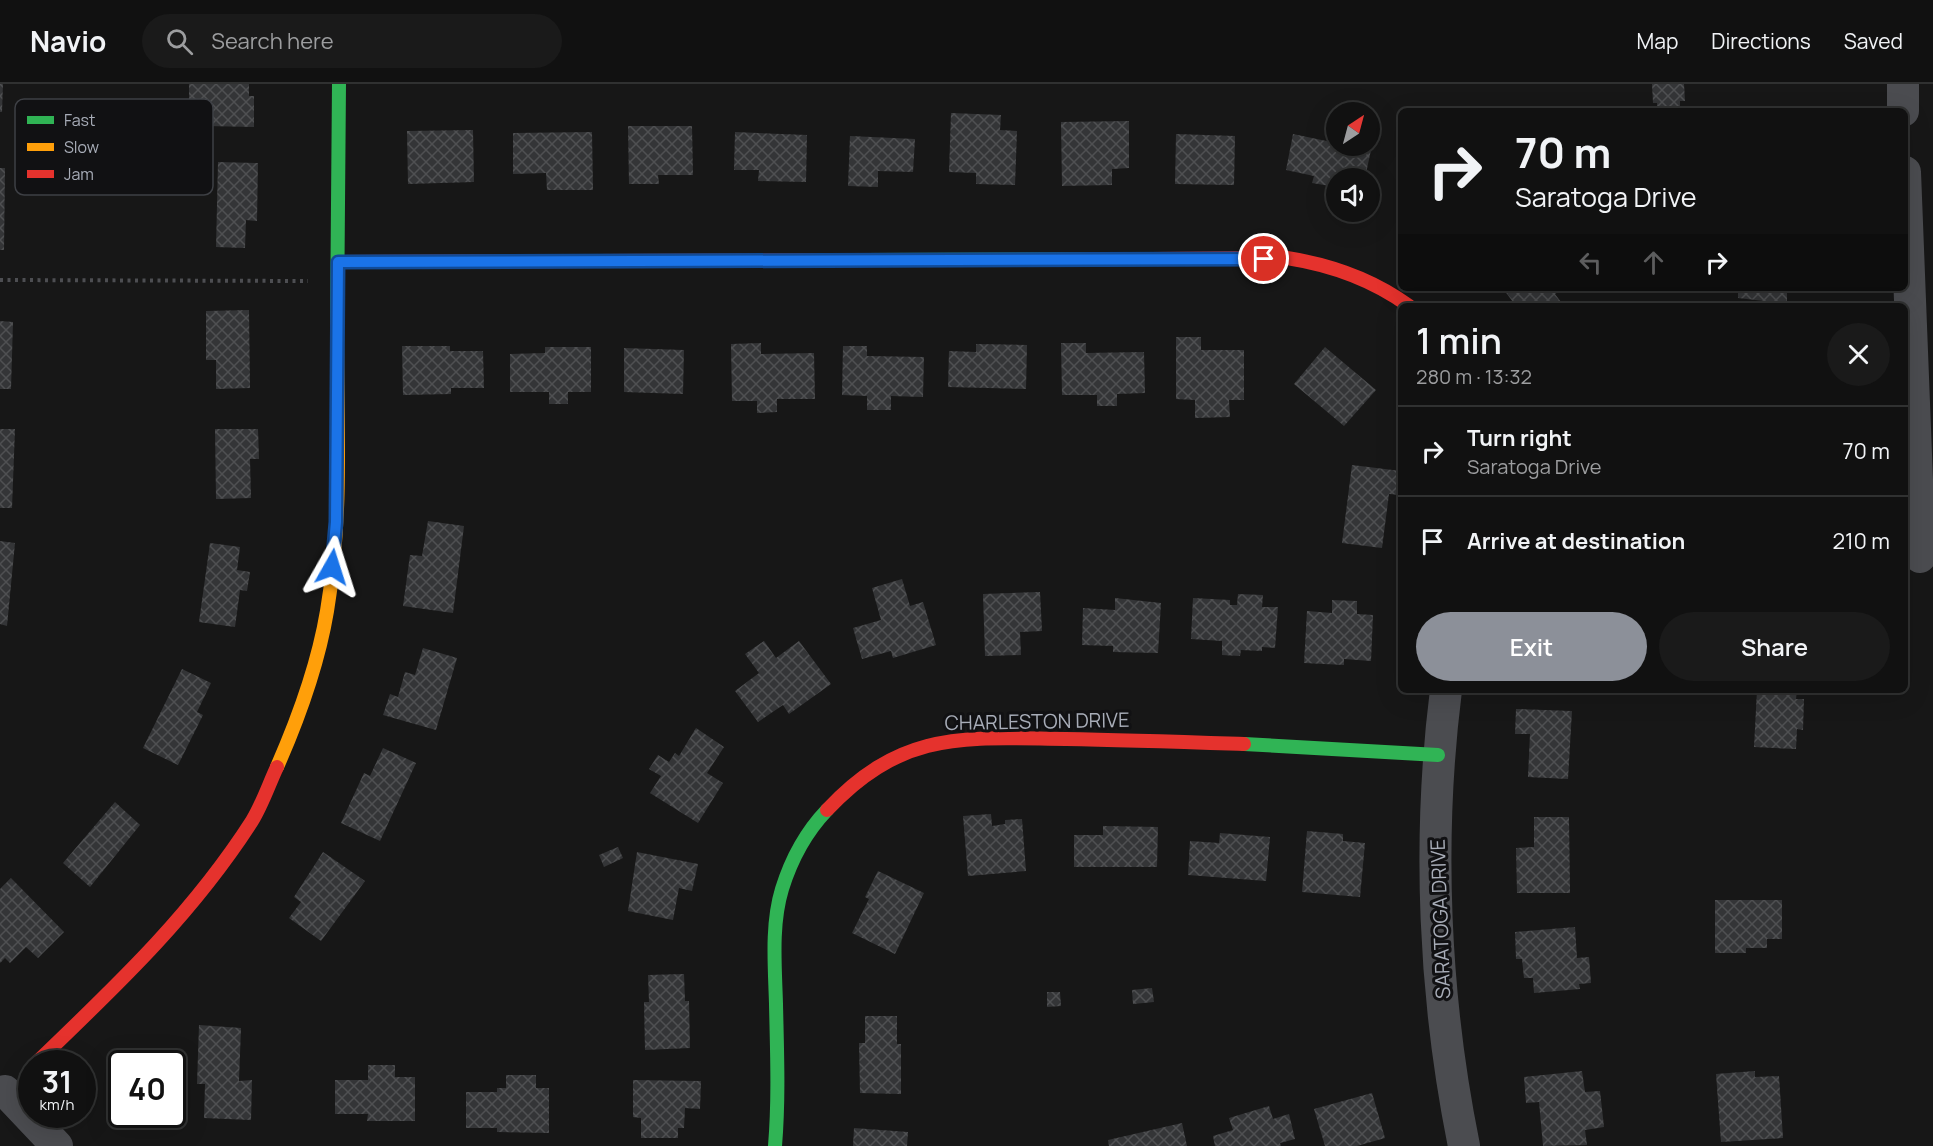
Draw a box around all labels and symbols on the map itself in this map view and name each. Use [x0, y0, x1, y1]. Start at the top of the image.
legend [15, 99, 213, 195]
north arrow [1326, 102, 1380, 156]
text: Fast [64, 109, 95, 131]
text: Slow [64, 136, 99, 158]
text: Jam [64, 163, 94, 185]
pin [1238, 233, 1289, 284]
position arrow [300, 535, 364, 599]
street label: CHARLESTON DRIVE [944, 706, 1130, 736]
street label: SARATOGA DRIVE [1424, 839, 1456, 999]
speed limit sign: 40 [108, 1050, 186, 1128]

